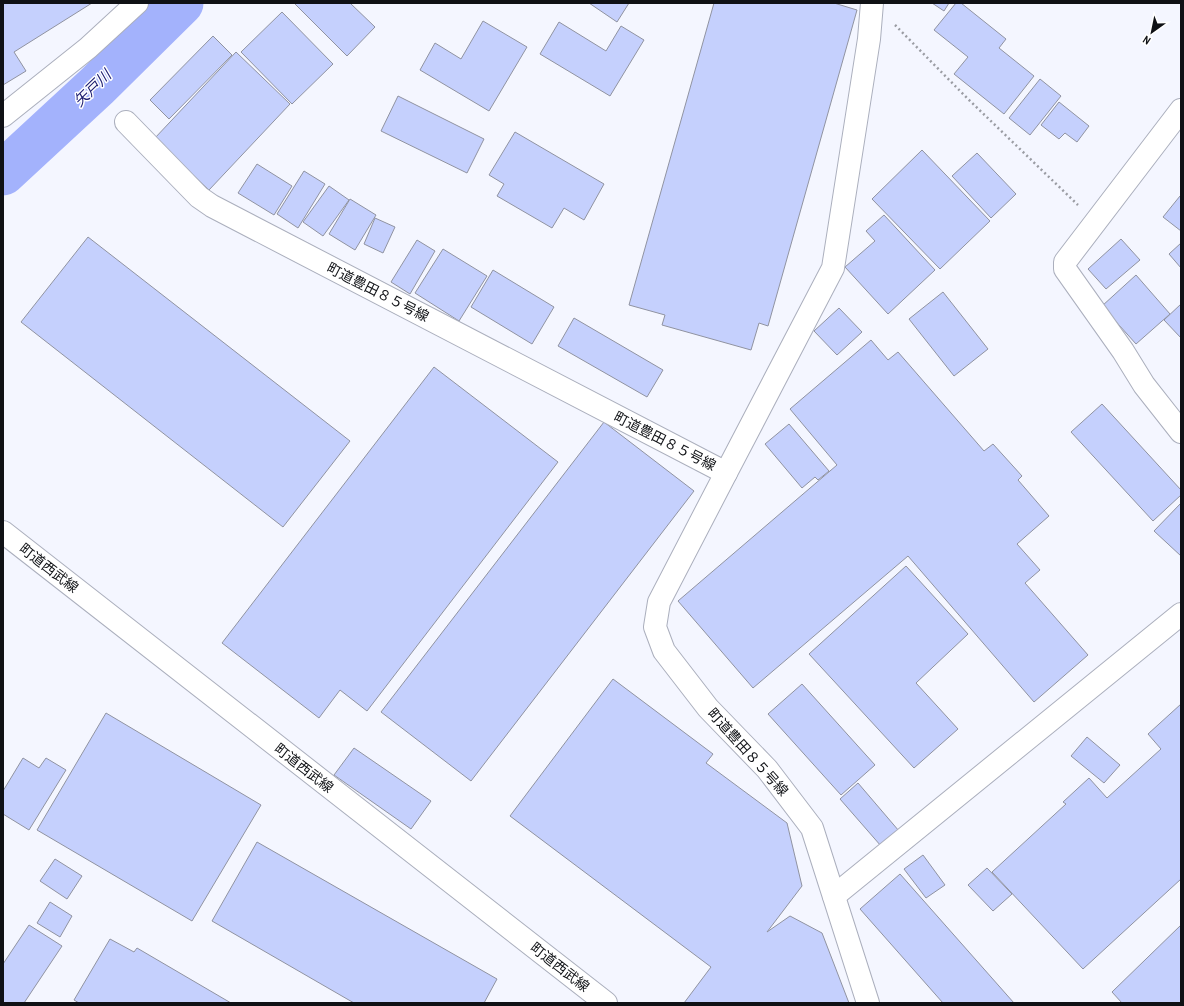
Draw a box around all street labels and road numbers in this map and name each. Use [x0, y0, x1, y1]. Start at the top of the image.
street label: 町道豊田８５号線 [324, 259, 432, 325]
street label: 町道豊田８５号線 [611, 408, 719, 474]
street label: 町道西武線 [16, 539, 82, 597]
street label: 町道豊田８５号線 [704, 704, 792, 800]
street label: 町道西武線 [271, 739, 337, 797]
street label: 町道西武線 [527, 938, 593, 996]

